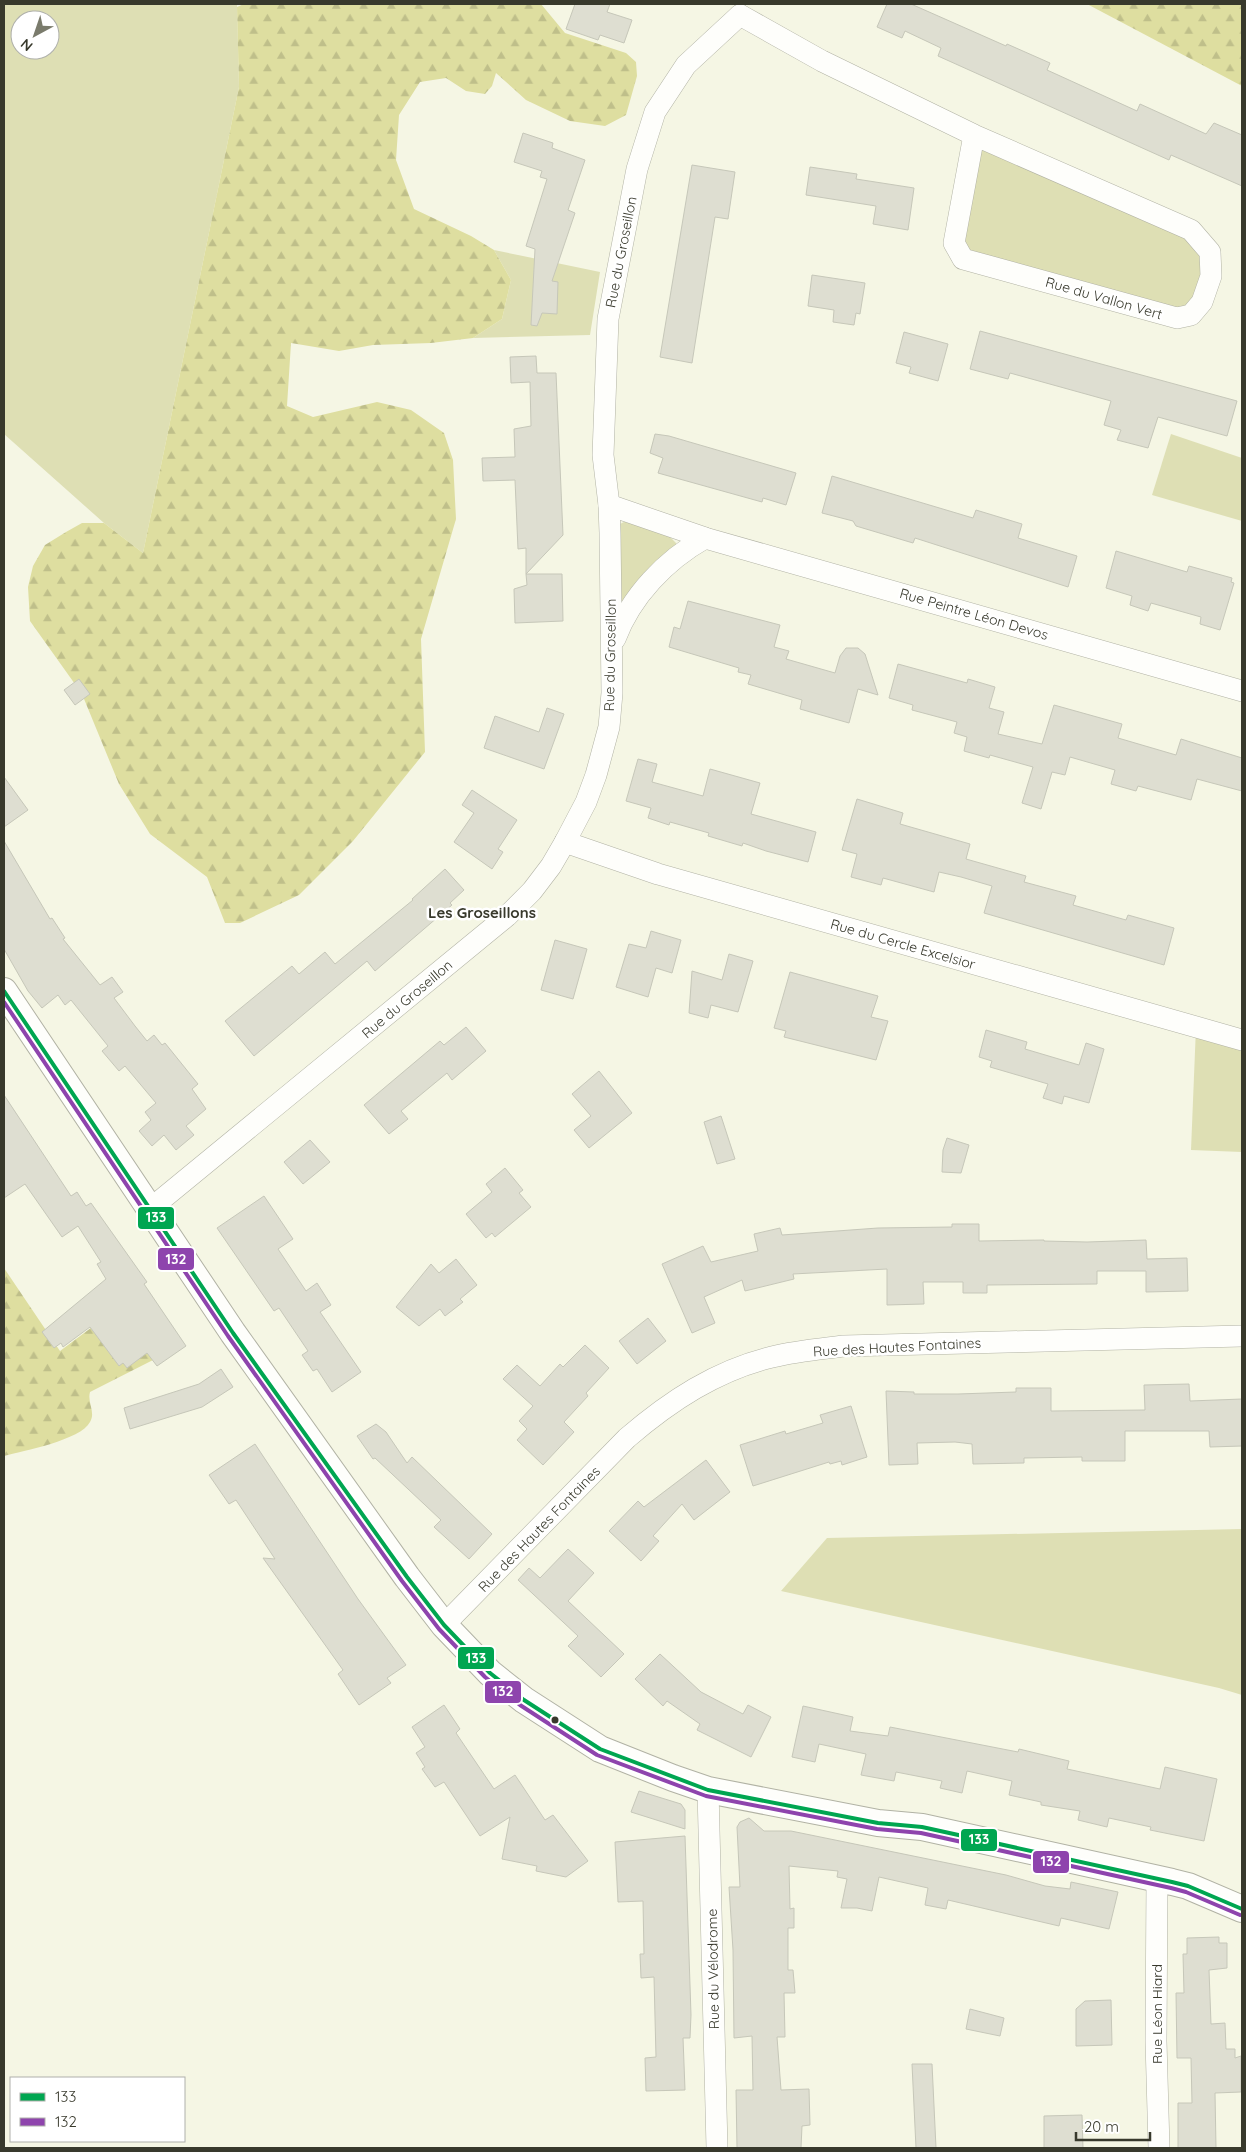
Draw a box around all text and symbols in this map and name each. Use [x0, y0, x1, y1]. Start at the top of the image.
north arrow [10, 10, 60, 60]
text: N [17, 35, 36, 55]
street label: Rue du Groseillon [601, 195, 641, 309]
street label: Rue du Vallon Vert [1043, 273, 1165, 323]
street label: Rue Peintre Léon Devos [898, 584, 1050, 644]
street label: Rue du Groseillon [600, 598, 620, 712]
district label: Les Groseillons [428, 903, 536, 922]
street label: Rue du Cercle Excelsior [828, 915, 978, 973]
street label: Rue du Groseillon [358, 956, 456, 1042]
line badge: 133 [137, 1206, 175, 1230]
text: 133 [146, 1208, 166, 1226]
line badge: 132 [157, 1247, 195, 1271]
text: 132 [166, 1250, 186, 1268]
street label: Rue des Hautes Fontaines [813, 1334, 981, 1360]
street label: Rue des Hautes Fontaines [474, 1462, 604, 1596]
line badge: 133 [457, 1646, 495, 1670]
text: 133 [466, 1649, 486, 1667]
line badge: 132 [484, 1680, 522, 1704]
text: 132 [493, 1682, 513, 1700]
unlabelled marker [550, 1715, 560, 1725]
line badge: 133 [960, 1828, 998, 1852]
text: 133 [969, 1830, 989, 1848]
line badge: 132 [1032, 1850, 1070, 1874]
text: 132 [1041, 1852, 1061, 1870]
street label: Rue du Vélodrome [703, 1908, 723, 2029]
street label: Rue Léon Hiard [1148, 1964, 1166, 2064]
legend [10, 2077, 185, 2142]
text: 133 [55, 2087, 76, 2106]
scale bar [1076, 2110, 1150, 2142]
text: 132 [55, 2112, 77, 2131]
text: 20 m [1084, 2117, 1119, 2136]

